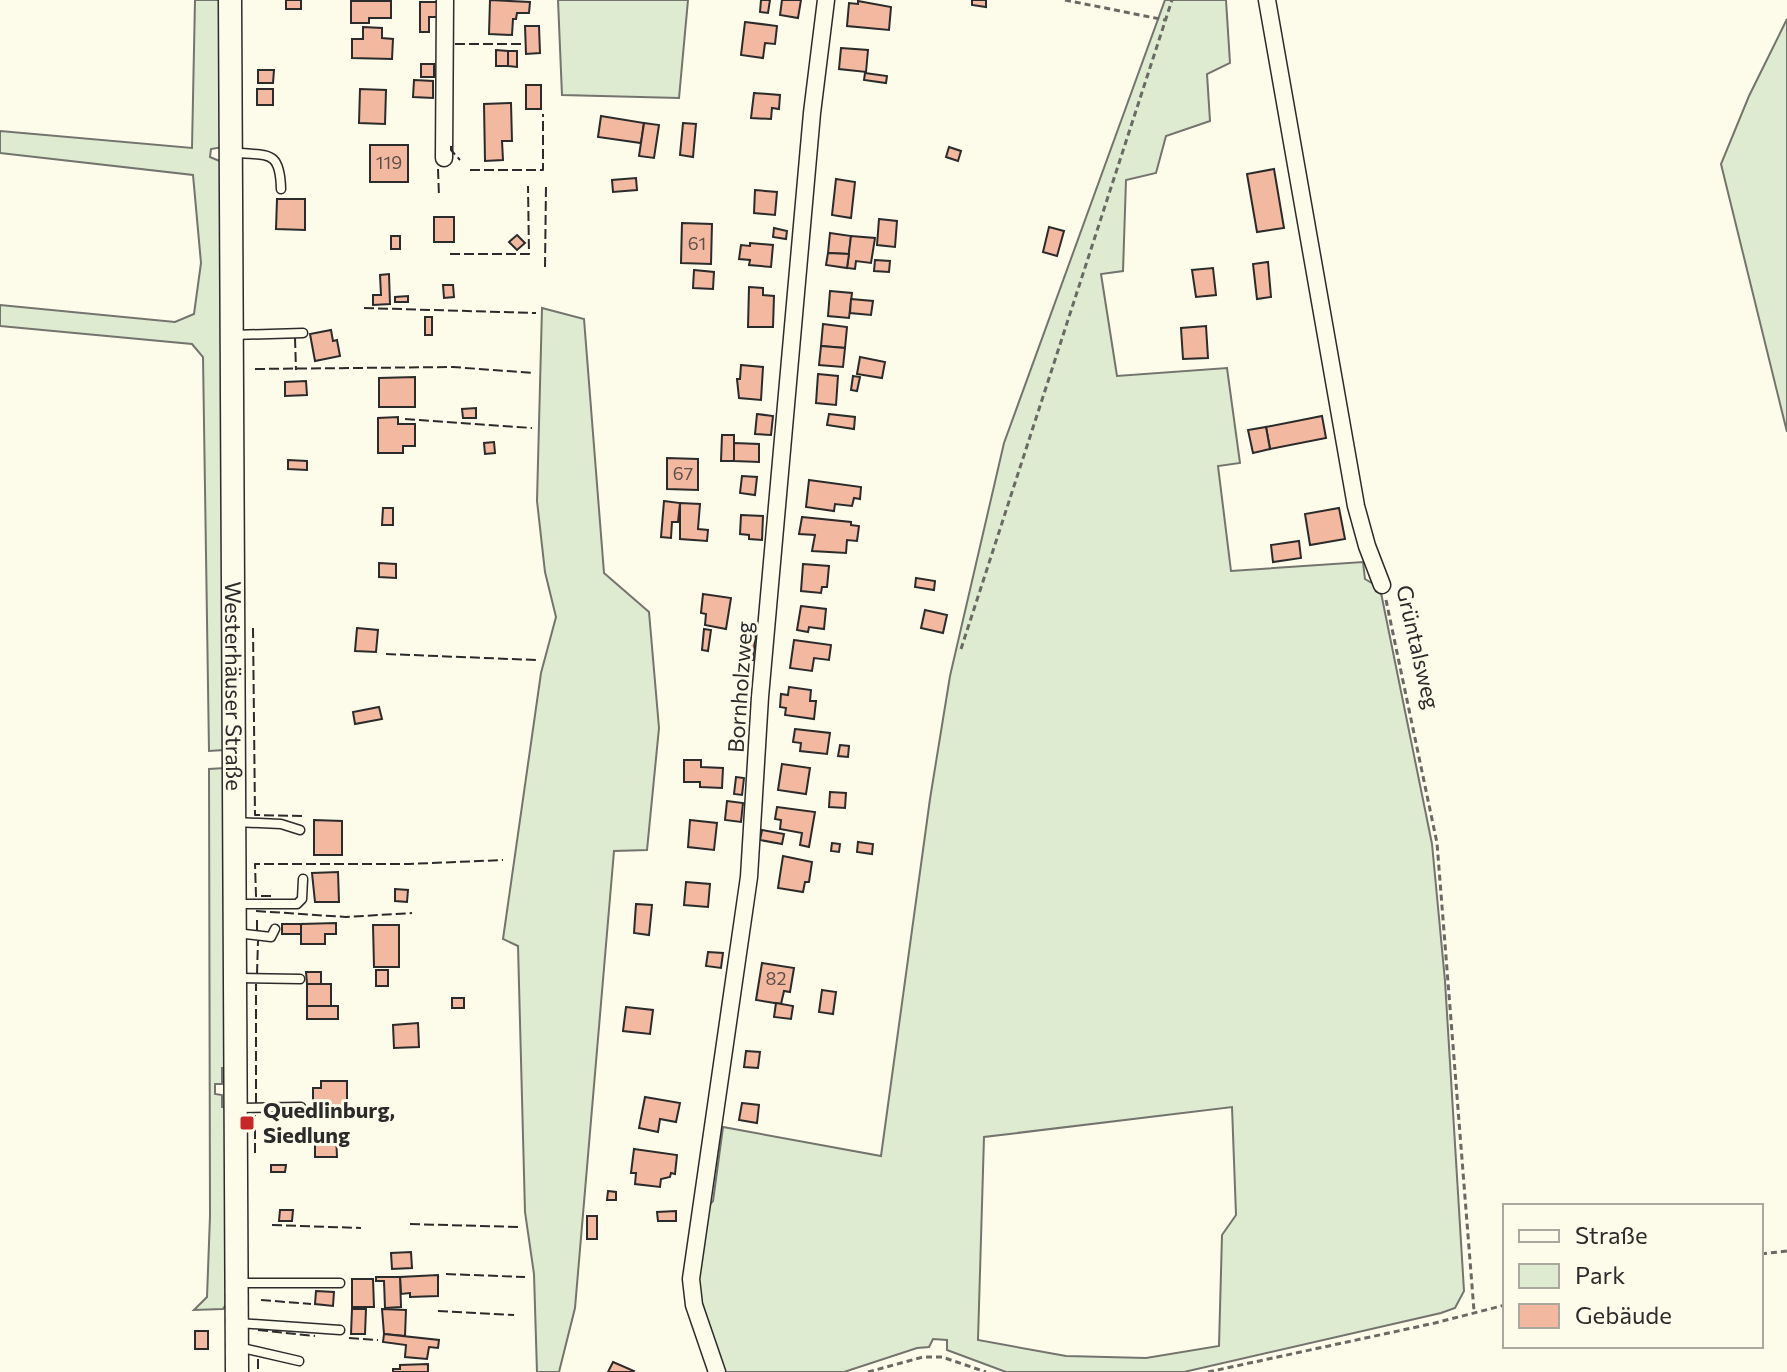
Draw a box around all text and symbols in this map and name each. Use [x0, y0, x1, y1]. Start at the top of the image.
house number: 119 [376, 151, 402, 173]
house number: 61 [688, 232, 706, 254]
house number: 67 [673, 462, 693, 484]
street label: Westerhäuser Straße [220, 581, 248, 791]
street label: Grüntalsweg [1391, 582, 1446, 712]
street label: Bornholzweg [721, 620, 758, 754]
house number: 82 [766, 967, 786, 989]
place label: Quedlinburg, Siedlung [263, 1096, 395, 1148]
marker: Quedlinburg, Siedlung [238, 1114, 256, 1132]
legend [1503, 1204, 1763, 1348]
text: Straße [1575, 1220, 1648, 1249]
text: Park [1575, 1260, 1625, 1289]
text: Gebäude [1575, 1300, 1672, 1329]

